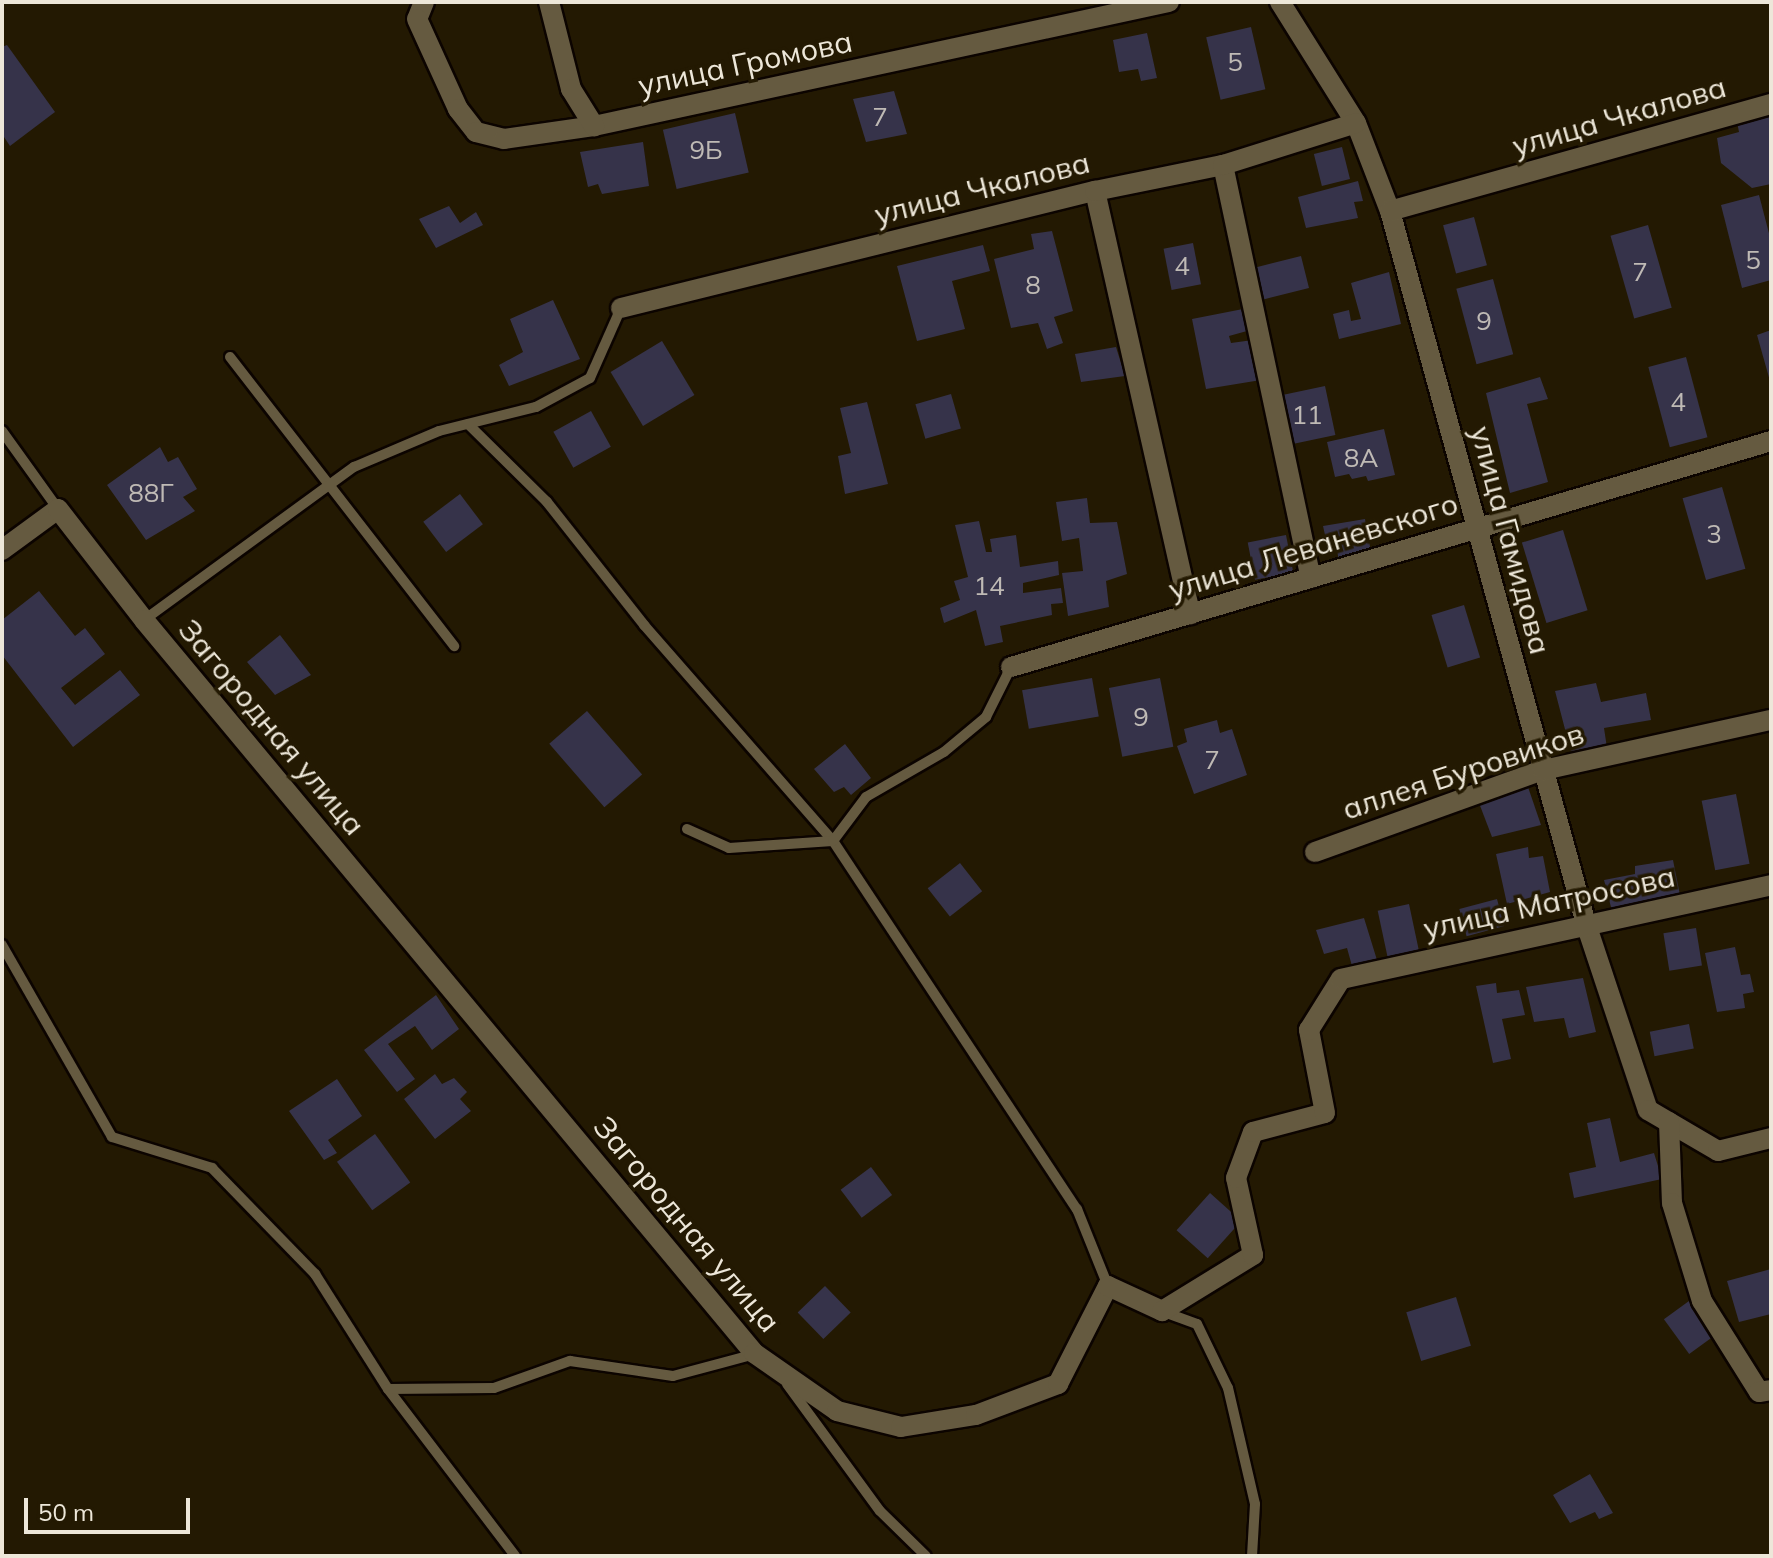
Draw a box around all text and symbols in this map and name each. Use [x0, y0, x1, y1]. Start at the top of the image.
street label: улица Громова [635, 23, 855, 103]
house number: 5 [1227, 46, 1243, 78]
street label: улица Чкалова [1508, 68, 1730, 164]
house number: 7 [872, 101, 888, 133]
house number: 9Б [689, 134, 723, 166]
street label: улица Чкалова [871, 144, 1093, 232]
house number: 5 [1745, 244, 1761, 276]
house number: 4 [1174, 250, 1190, 282]
house number: 7 [1632, 256, 1648, 288]
house number: 8 [1025, 269, 1041, 301]
house number: 9 [1476, 305, 1492, 337]
house number: 4 [1670, 386, 1686, 418]
house number: 11 [1291, 399, 1323, 431]
street label: улица Гамидова [1463, 422, 1559, 658]
house number: 8А [1344, 442, 1378, 474]
house number: 88Г [128, 477, 174, 509]
street label: улица Леваневского [1164, 485, 1462, 607]
house number: 3 [1706, 518, 1722, 550]
house number: 14 [973, 570, 1005, 602]
street label: Загородная улица [171, 612, 373, 842]
house number: 9 [1133, 701, 1149, 733]
street label: аллея Буровиков [1338, 715, 1588, 827]
house number: 7 [1204, 744, 1220, 776]
street label: улица Матросова [1420, 858, 1678, 946]
street label: Загородная улица [586, 1109, 788, 1339]
scale bar [28, 1482, 194, 1532]
text: 50 m [38, 1497, 94, 1527]

